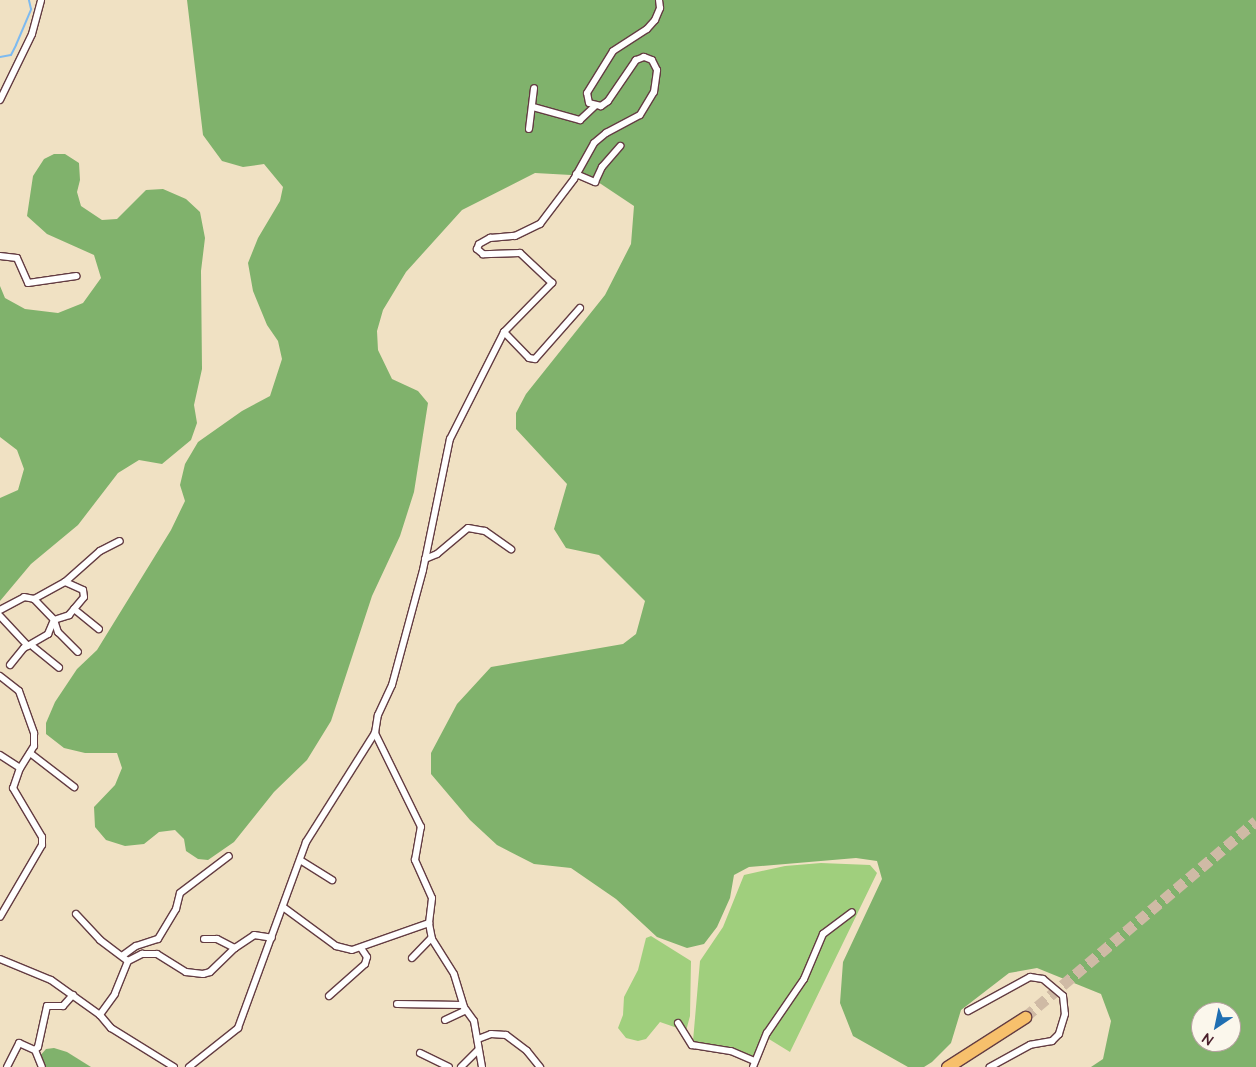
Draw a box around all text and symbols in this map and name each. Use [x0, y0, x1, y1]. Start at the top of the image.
north arrow [1191, 1002, 1241, 1052]
text: N [1199, 1028, 1217, 1049]

